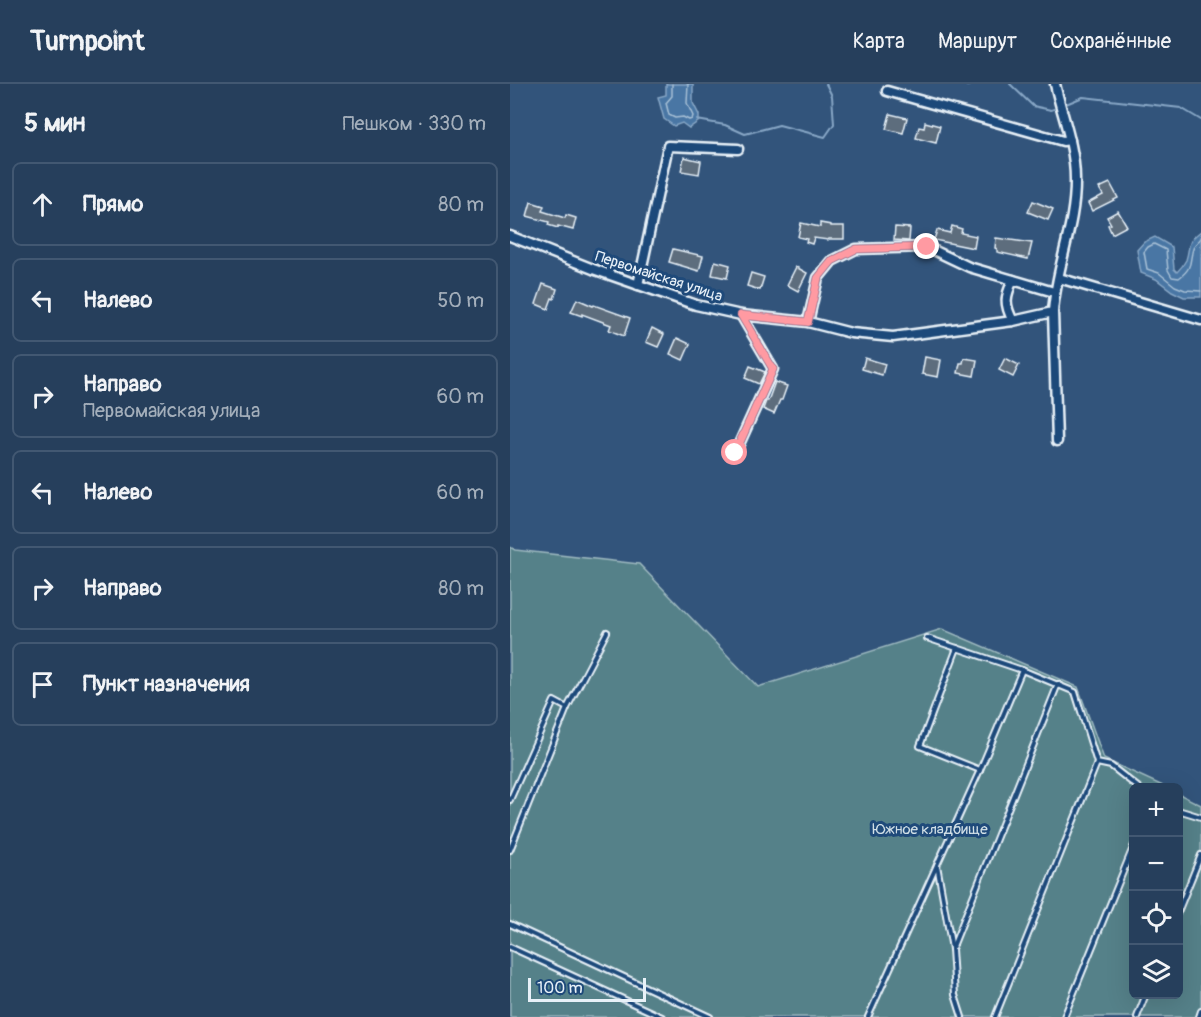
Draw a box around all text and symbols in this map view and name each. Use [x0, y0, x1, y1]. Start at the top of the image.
text: Turnpoint [30, 24, 144, 59]
text: Карта [853, 28, 905, 55]
text: Маршрут [938, 28, 1017, 55]
text: Сохранённые [1050, 28, 1171, 55]
text: 5 мин [24, 107, 85, 139]
text: Пешком · 330 m [343, 111, 486, 136]
icon: ahead [26, 188, 59, 221]
text: Прямо [83, 190, 143, 218]
text: 80 m [438, 192, 484, 217]
route end [913, 233, 939, 259]
street label: Первомайская улица [593, 247, 725, 306]
icon: left [26, 284, 59, 317]
text: Налево [83, 286, 152, 314]
text: 50 m [437, 288, 484, 313]
text: Направо [83, 370, 162, 398]
icon: right [26, 380, 59, 413]
text: 60 m [437, 384, 484, 409]
text: Первомайская улица [83, 398, 260, 423]
route start [721, 439, 747, 465]
icon: left [26, 476, 59, 509]
text: Налево [83, 478, 152, 506]
text: 60 m [437, 480, 484, 505]
icon: right [26, 572, 59, 605]
text: Направо [83, 574, 162, 602]
text: 80 m [438, 576, 484, 601]
icon: arrive [26, 668, 59, 701]
text: Пункт назначения [83, 670, 250, 698]
map controls [1129, 783, 1183, 999]
button: + [1129, 783, 1183, 837]
park label: Южное кладбище [872, 820, 988, 839]
button: − [1129, 837, 1183, 891]
button: locate [1129, 891, 1183, 945]
button: layers [1129, 945, 1183, 999]
scale bar [528, 975, 646, 1002]
text: 100 m [537, 978, 583, 998]

